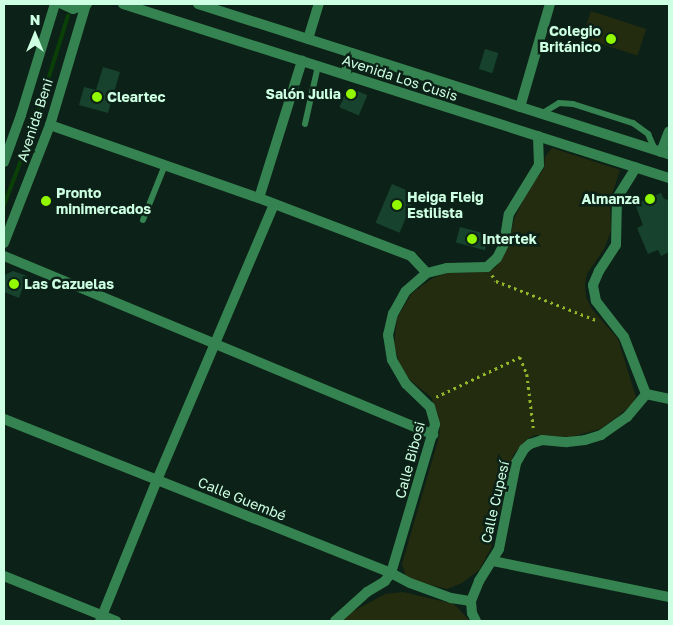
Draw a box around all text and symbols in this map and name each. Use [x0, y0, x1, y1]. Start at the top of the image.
north arrow [10, 10, 60, 60]
text: N [30, 11, 40, 28]
place label: Colegio Británico [539, 23, 601, 56]
marker: Colegio Británico [605, 33, 617, 45]
street label: Avenida Los Cusis [340, 51, 460, 105]
street label: Avenida Beni [14, 76, 56, 164]
place label: Salón Julia [266, 86, 341, 102]
marker: Salón Julia [345, 88, 357, 100]
place label: Cleartec [107, 89, 166, 105]
marker: Cleartec [91, 91, 103, 103]
place label: Pronto minimercados [56, 185, 151, 218]
place label: Heiga Fleig Estilista [407, 189, 484, 222]
place label: Almanza [581, 191, 640, 207]
marker: Almanza [644, 193, 656, 205]
marker: Pronto minimercados [40, 195, 52, 207]
marker: Heiga Fleig Estilista [391, 199, 403, 211]
place label: Intertek [482, 231, 537, 247]
marker: Intertek [466, 233, 478, 245]
place label: Las Cazuelas [24, 276, 114, 292]
marker: Las Cazuelas [8, 278, 20, 290]
street label: Calle Bibosi [392, 420, 428, 500]
street label: Calle Cupesí [477, 459, 513, 545]
street label: Calle Guembé [196, 474, 288, 524]

